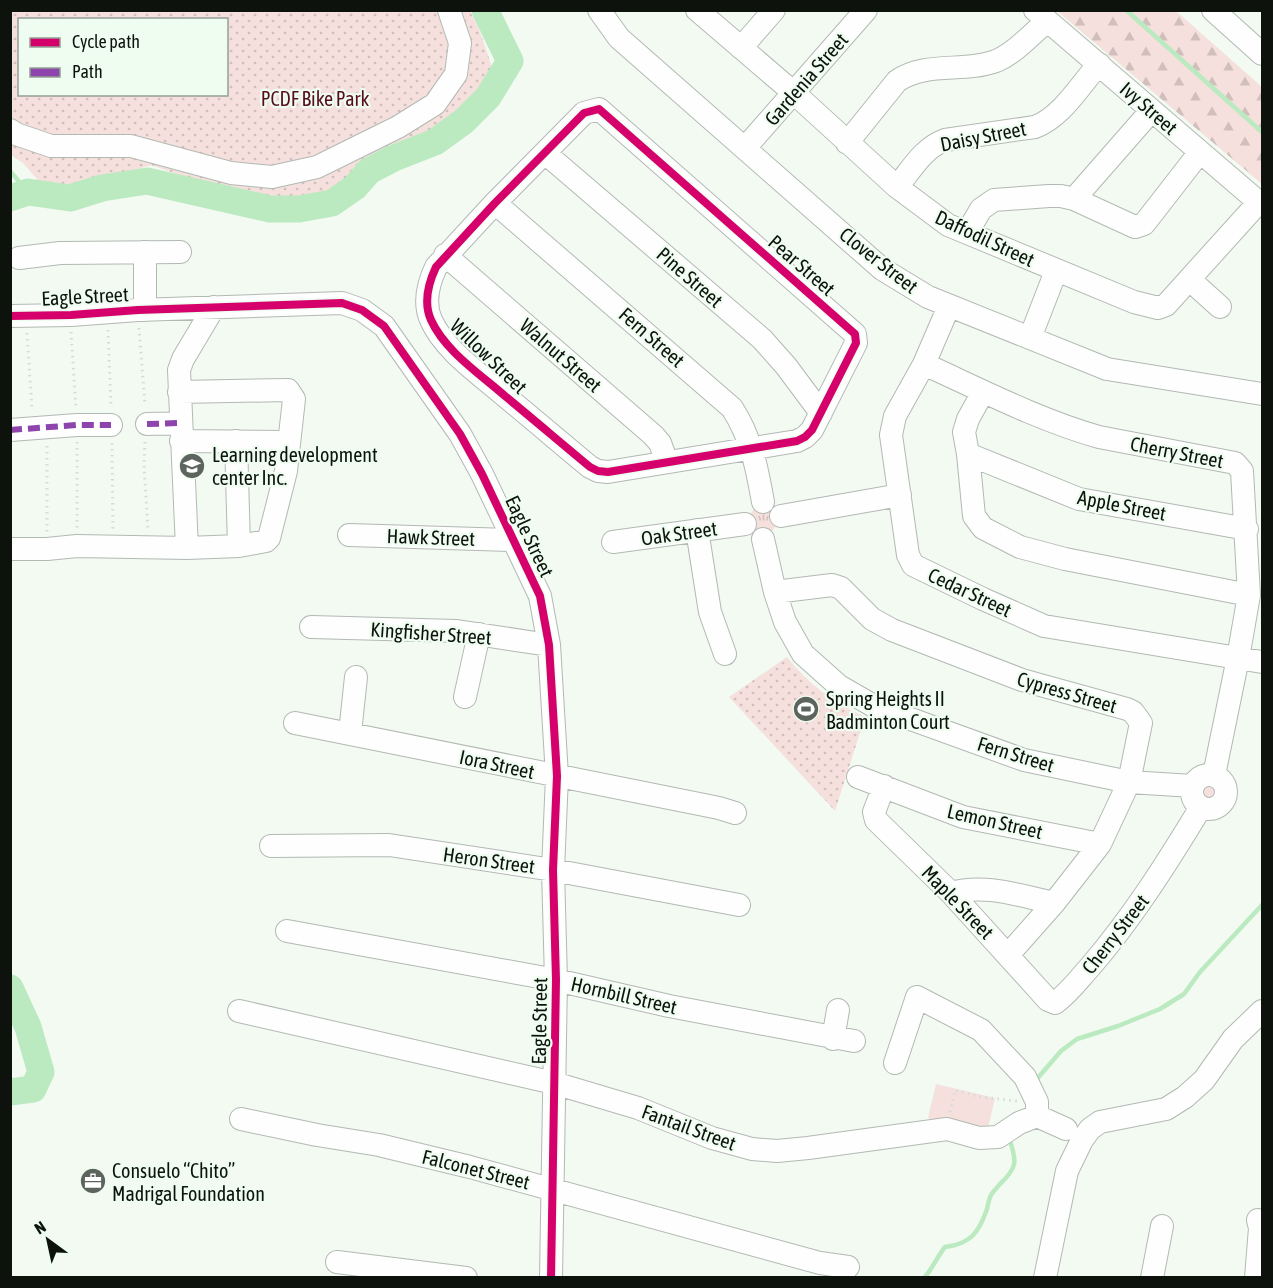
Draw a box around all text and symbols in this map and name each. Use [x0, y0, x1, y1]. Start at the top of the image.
legend [18, 18, 228, 96]
street label: Gardenia Street [760, 28, 852, 130]
text: Cycle path [72, 31, 140, 52]
text: Path [72, 61, 103, 82]
street label: Ivy Street [1116, 77, 1182, 139]
park label: PCDF Bike Park [261, 87, 369, 110]
street label: Daisy Street [938, 116, 1028, 156]
street label: Daffodil Street [932, 205, 1038, 271]
street label: Clover Street [835, 222, 923, 298]
street label: Pear Street [764, 230, 840, 300]
street label: Pine Street [652, 242, 728, 312]
street label: Eagle Street [41, 282, 129, 310]
street label: Fern Street [615, 302, 690, 372]
street label: Walnut Street [516, 313, 607, 397]
street label: Willow Street [446, 314, 532, 398]
street label: Cherry Street [1128, 432, 1226, 472]
place label: Learning development center Inc. [212, 443, 378, 489]
school or university icon: Learning development center Inc. [177, 451, 207, 481]
street label: Apple Street [1076, 485, 1168, 525]
street label: Eagle Street [501, 492, 559, 581]
street label: Oak Street [640, 516, 719, 550]
street label: Hawk Street [386, 524, 476, 550]
street label: Cedar Street [925, 563, 1016, 621]
street label: Kingfisher Street [370, 617, 492, 649]
street label: Cypress Street [1015, 667, 1120, 717]
place label: Spring Heights II Badminton Court [826, 687, 950, 733]
sports icon: Spring Heights II Badminton Court [791, 694, 821, 724]
street label: Fern Street [975, 731, 1057, 777]
street label: Iora Street [457, 745, 537, 783]
street label: Lemon Street [945, 799, 1045, 843]
street label: Heron Street [442, 842, 537, 878]
street label: Maple Street [917, 861, 999, 944]
street label: Cherry Street [1077, 890, 1153, 978]
street label: Hornbill Street [569, 972, 679, 1018]
street label: Eagle Street [527, 977, 551, 1065]
street label: Fantail Street [639, 1099, 739, 1155]
street label: Falconet Street [420, 1145, 532, 1194]
place label: Consuelo “Chito” Madrigal Foundation [112, 1159, 265, 1205]
office icon: Consuelo “Chito” Madrigal Foundation [78, 1166, 108, 1196]
north arrow [18, 1210, 78, 1270]
text: N [31, 1217, 49, 1238]

